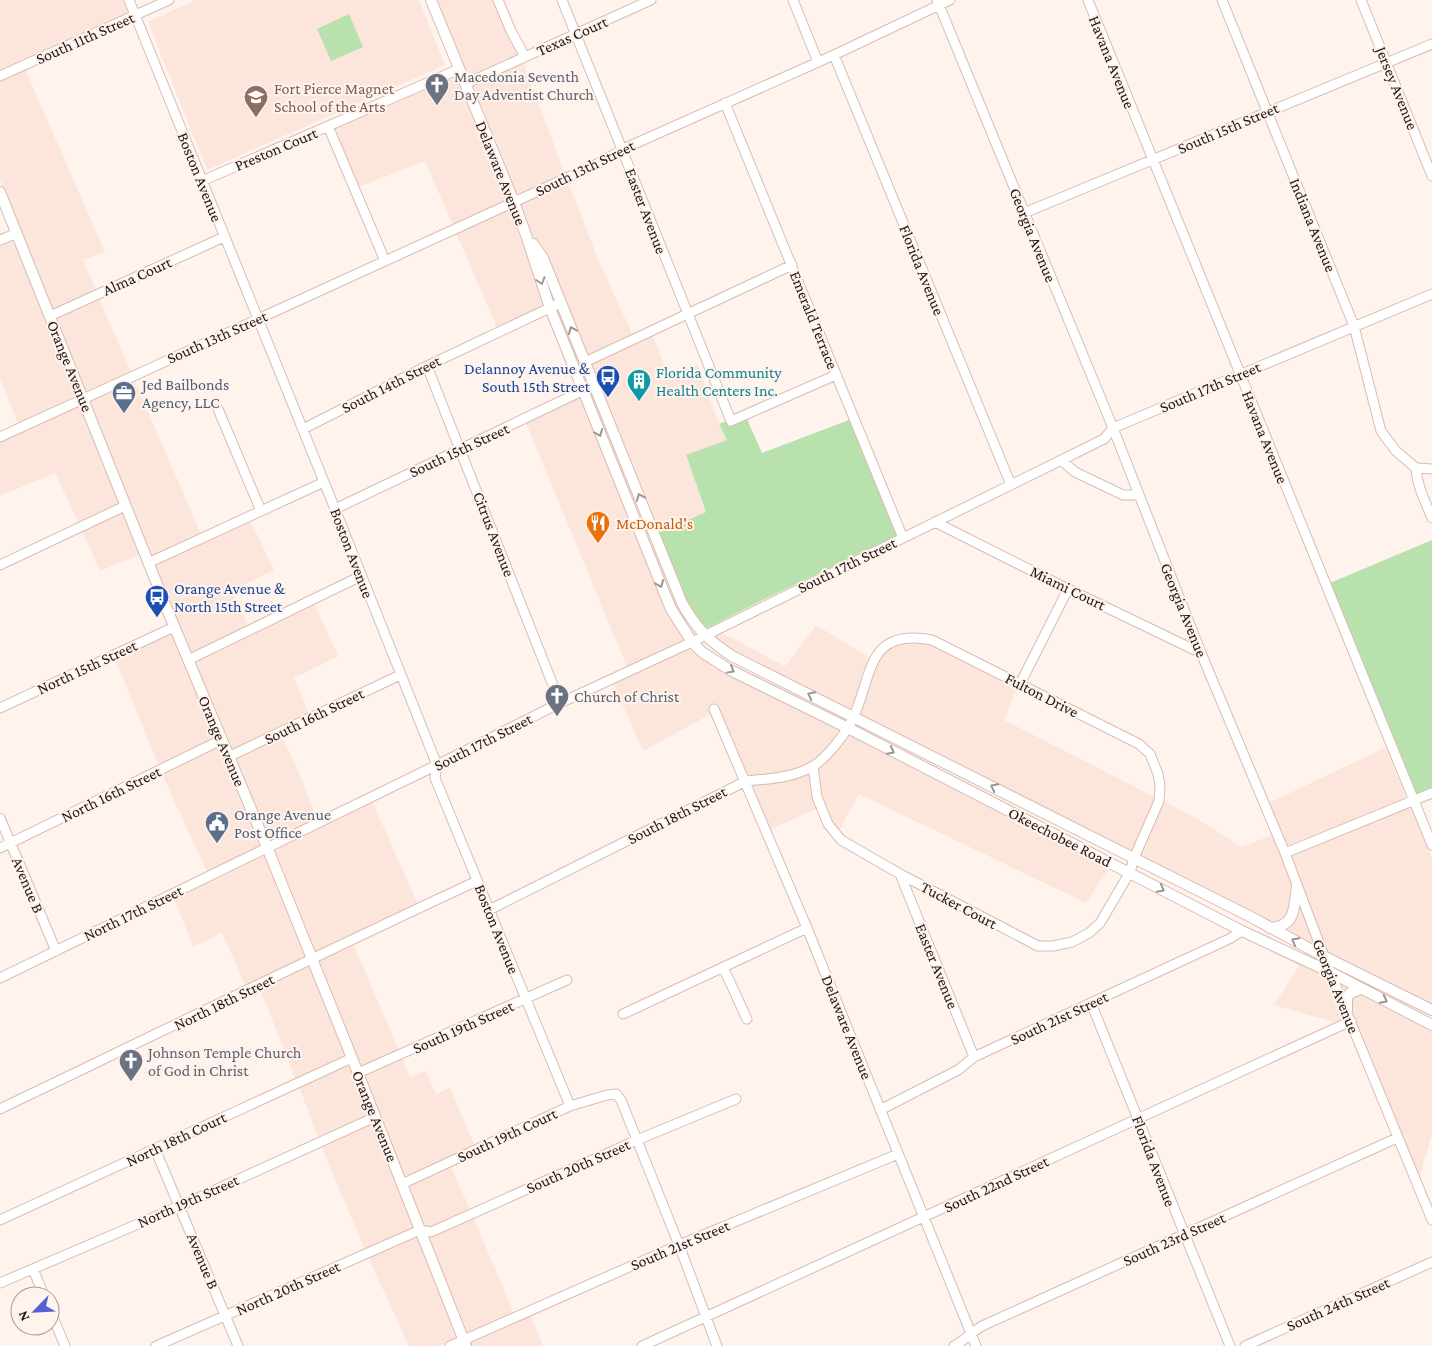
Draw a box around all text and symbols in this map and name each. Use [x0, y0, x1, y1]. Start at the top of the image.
street label: South 11th Street [33, 8, 137, 67]
street label: Texas Court [534, 13, 611, 59]
street label: Havana Avenue [1086, 13, 1138, 111]
street label: Jersey Avenue [1371, 42, 1421, 132]
place label: Macedonia Seventh Day Adventist Church [454, 68, 594, 104]
church icon: Macedonia Seventh Day Adventist Church [424, 72, 450, 106]
place label: Fort Pierce Magnet School of the Arts [274, 80, 395, 115]
school or university icon: Fort Pierce Magnet School of the Arts [243, 84, 269, 118]
street label: South 15th Street [1175, 99, 1282, 157]
street label: Delaware Avenue [472, 118, 530, 228]
street label: Preston Court [232, 124, 321, 174]
street label: Boston Avenue [174, 130, 226, 224]
street label: South 13th Street [533, 136, 638, 199]
street label: Easter Avenue [622, 166, 670, 256]
street label: Indiana Avenue [1286, 176, 1340, 274]
street label: Georgia Avenue [1005, 185, 1060, 285]
street label: Florida Avenue [896, 222, 948, 318]
street label: Alma Court [100, 253, 175, 299]
street label: Emerald Terrace [787, 269, 841, 371]
one-way arrow [536, 277, 546, 285]
street label: South 13th Street [164, 307, 270, 367]
street label: Orange Avenue [43, 318, 96, 414]
one-way arrow [568, 327, 578, 335]
street label: South 14th Street [339, 351, 444, 416]
street label: South 17th Street [1157, 358, 1264, 416]
place label: Delannoy Avenue & South 15th Street [464, 360, 591, 395]
bus stop icon: Delannoy Avenue & South 15th Street [595, 364, 621, 398]
place label: Florida Community Health Centers Inc. [656, 364, 782, 399]
building icon: Florida Community Health Centers Inc. [626, 368, 652, 402]
place label: Jed Bailbonds Agency, LLC [140, 376, 229, 412]
office icon: Jed Bailbonds Agency, LLC [111, 380, 137, 414]
street label: Havana Avenue [1239, 388, 1291, 486]
street label: South 15th Street [406, 419, 512, 481]
one-way arrow [593, 428, 604, 437]
street label: Citrus Avenue [470, 489, 518, 579]
one-way arrow [635, 493, 646, 502]
street label: Boston Avenue [327, 506, 377, 600]
restaurant icon: McDonald's [585, 510, 611, 544]
place label: McDonald's [616, 515, 693, 532]
street label: South 17th Street [795, 533, 900, 596]
street label: Georgia Avenue [1156, 560, 1211, 660]
street label: Miami Court [1028, 562, 1109, 614]
one-way arrow [654, 579, 664, 587]
place label: Orange Avenue & North 15th Street [174, 580, 286, 615]
bus stop icon: Orange Avenue & North 15th Street [144, 584, 170, 618]
street label: North 15th Street [34, 636, 140, 698]
one-way arrow [726, 664, 735, 674]
street label: Fulton Drive [1003, 669, 1081, 721]
church icon: Church of Christ [544, 683, 570, 717]
street label: South 16th Street [262, 684, 367, 747]
place label: Church of Christ [574, 688, 680, 705]
one-way arrow [807, 691, 816, 701]
street label: Orange Avenue [194, 693, 249, 789]
street label: South 17th Street [431, 710, 536, 774]
one-way arrow [886, 745, 895, 755]
street label: North 16th Street [58, 762, 164, 825]
street label: South 18th Street [625, 782, 730, 847]
one-way arrow [990, 783, 999, 793]
street label: Okeechobee Road [1006, 804, 1115, 871]
place label: Orange Avenue Post Office [234, 806, 331, 841]
public building icon: Orange Avenue Post Office [204, 810, 230, 844]
street label: Avenue B [9, 855, 47, 916]
street label: Tucker Court [918, 878, 1001, 932]
street label: North 17th Street [81, 881, 186, 944]
street label: Boston Avenue [471, 882, 523, 976]
one-way arrow [1155, 882, 1164, 892]
street label: Easter Avenue [912, 921, 962, 1011]
street label: Georgia Avenue [1308, 936, 1363, 1036]
one-way arrow [1291, 937, 1300, 947]
street label: North 18th Street [171, 970, 277, 1034]
street label: Delaware Avenue [818, 972, 876, 1082]
street label: South 21st Street [1007, 988, 1111, 1048]
one-way arrow [1379, 994, 1388, 1004]
street label: South 19th Street [410, 997, 517, 1057]
place label: Johnson Temple Church of God in Christ [146, 1044, 302, 1079]
church icon: Johnson Temple Church of God in Christ [118, 1048, 144, 1082]
street label: Orange Avenue [348, 1068, 401, 1164]
street label: South 19th Court [455, 1104, 560, 1166]
street label: North 18th Court [123, 1108, 229, 1170]
street label: Florida Avenue [1129, 1113, 1179, 1209]
street label: South 20th Street [523, 1135, 633, 1197]
street label: South 22nd Street [941, 1152, 1052, 1216]
street label: North 19th Street [135, 1171, 242, 1231]
street label: South 23rd Street [1120, 1209, 1228, 1269]
street label: South 21st Street [628, 1216, 733, 1273]
street label: Avenue B [184, 1231, 222, 1292]
street label: North 20th Street [233, 1257, 343, 1319]
street label: South 24th Street [1284, 1273, 1393, 1334]
north arrow [10, 1286, 60, 1336]
text: N [14, 1308, 32, 1324]

